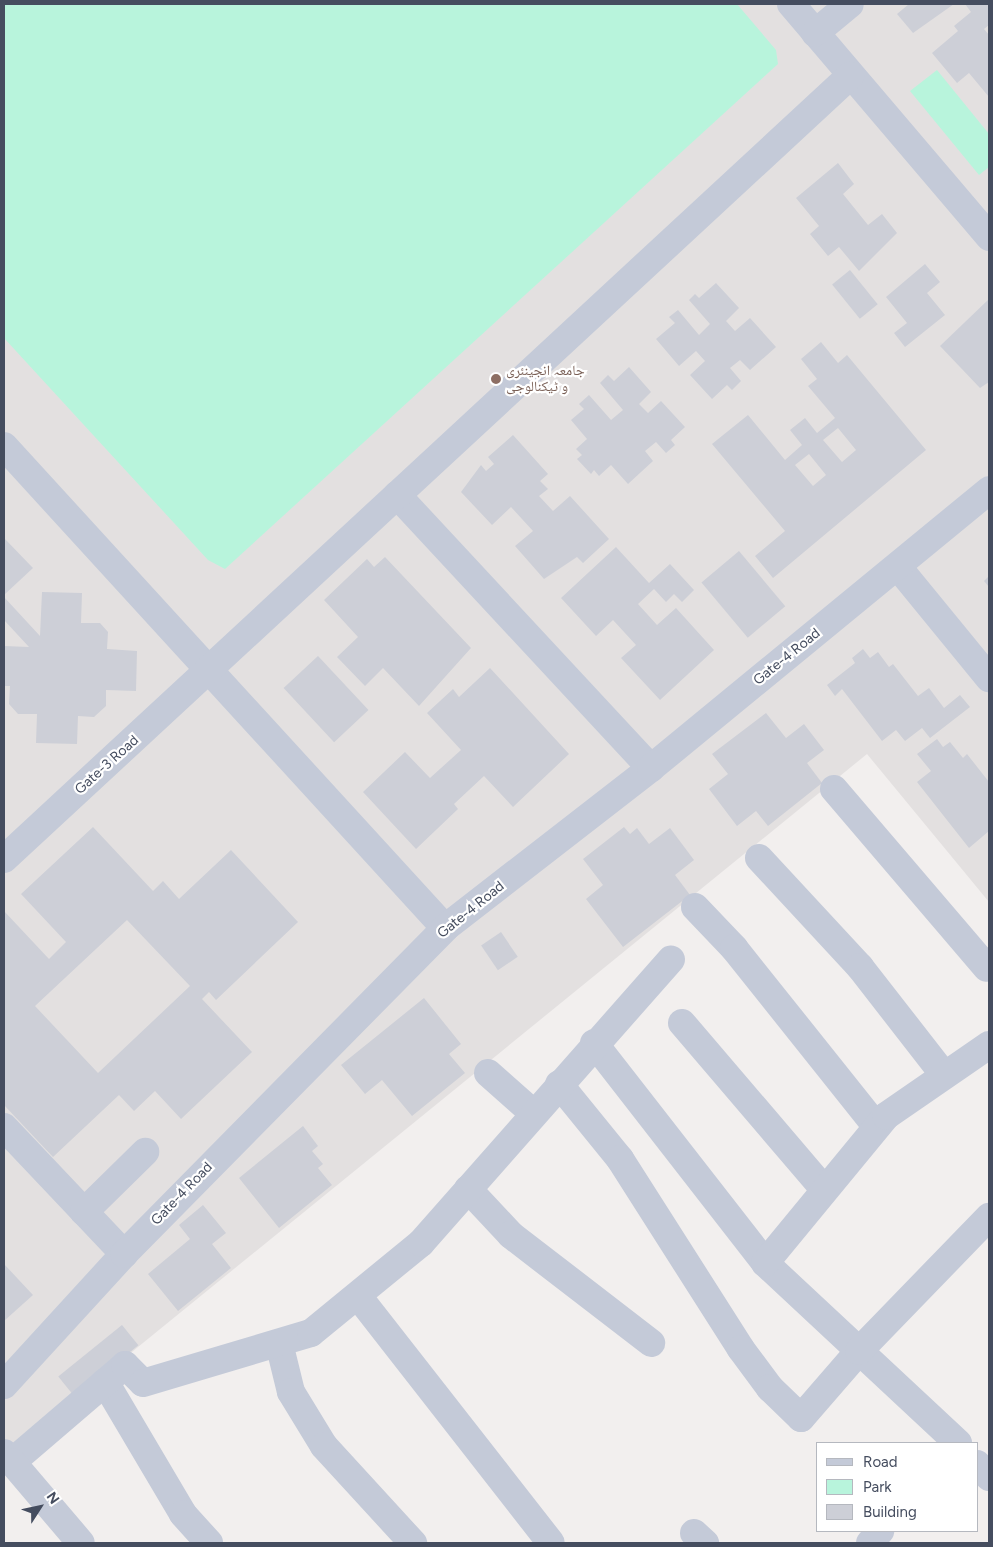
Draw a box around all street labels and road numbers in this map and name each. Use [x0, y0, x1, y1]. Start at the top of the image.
street label: Gate-4 Road [750, 625, 824, 689]
street label: Gate-3 Road [72, 732, 142, 798]
street label: Gate-4 Road [434, 878, 508, 942]
street label: Gate-4 Road [148, 1159, 216, 1229]

